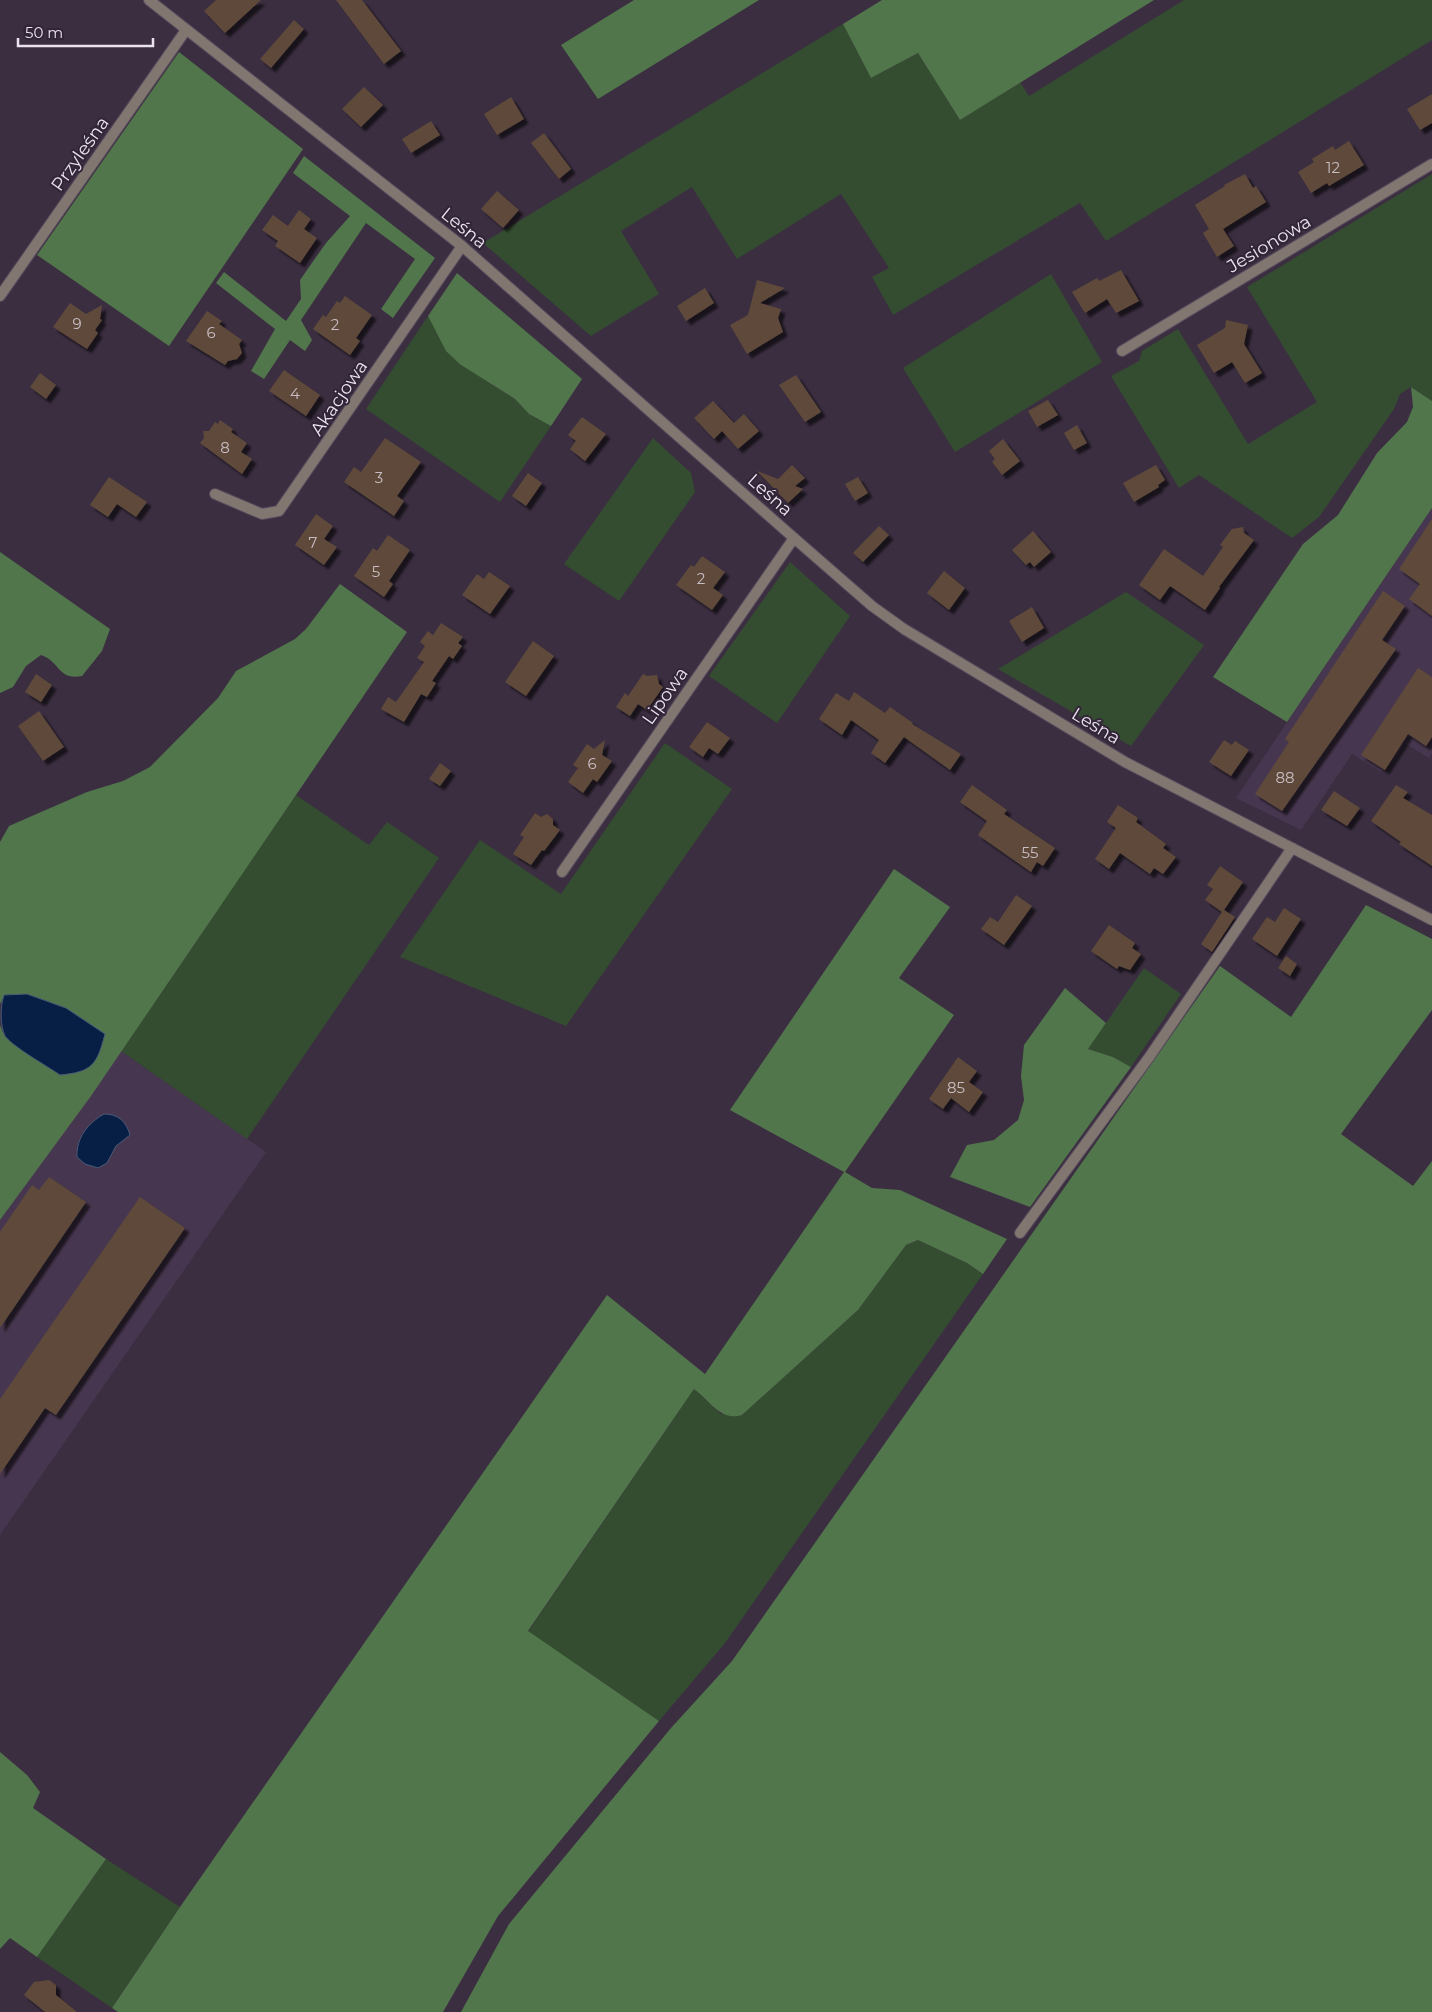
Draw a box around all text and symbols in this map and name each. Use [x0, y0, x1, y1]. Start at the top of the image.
scale bar [18, 15, 152, 47]
text: 50 m [25, 23, 63, 42]
street label: Przyleśna [46, 113, 114, 195]
house number: 12 [1326, 158, 1340, 177]
street label: Leśna [437, 203, 491, 253]
street label: Jesionowa [1222, 210, 1315, 278]
house number: 9 [72, 314, 82, 333]
house number: 2 [331, 315, 339, 334]
house number: 6 [206, 323, 216, 342]
street label: Akacjowa [306, 356, 372, 440]
house number: 4 [290, 384, 300, 403]
house number: 8 [220, 438, 230, 457]
house number: 3 [375, 468, 383, 487]
street label: Leśna [743, 469, 797, 521]
house number: 7 [309, 533, 318, 552]
house number: 5 [372, 562, 380, 581]
house number: 2 [697, 569, 705, 588]
street label: Lipowa [637, 663, 693, 729]
street label: Leśna [1068, 703, 1124, 749]
house number: 6 [587, 754, 597, 773]
house number: 88 [1275, 768, 1295, 787]
house number: 55 [1022, 843, 1038, 862]
house number: 85 [947, 1078, 965, 1097]

